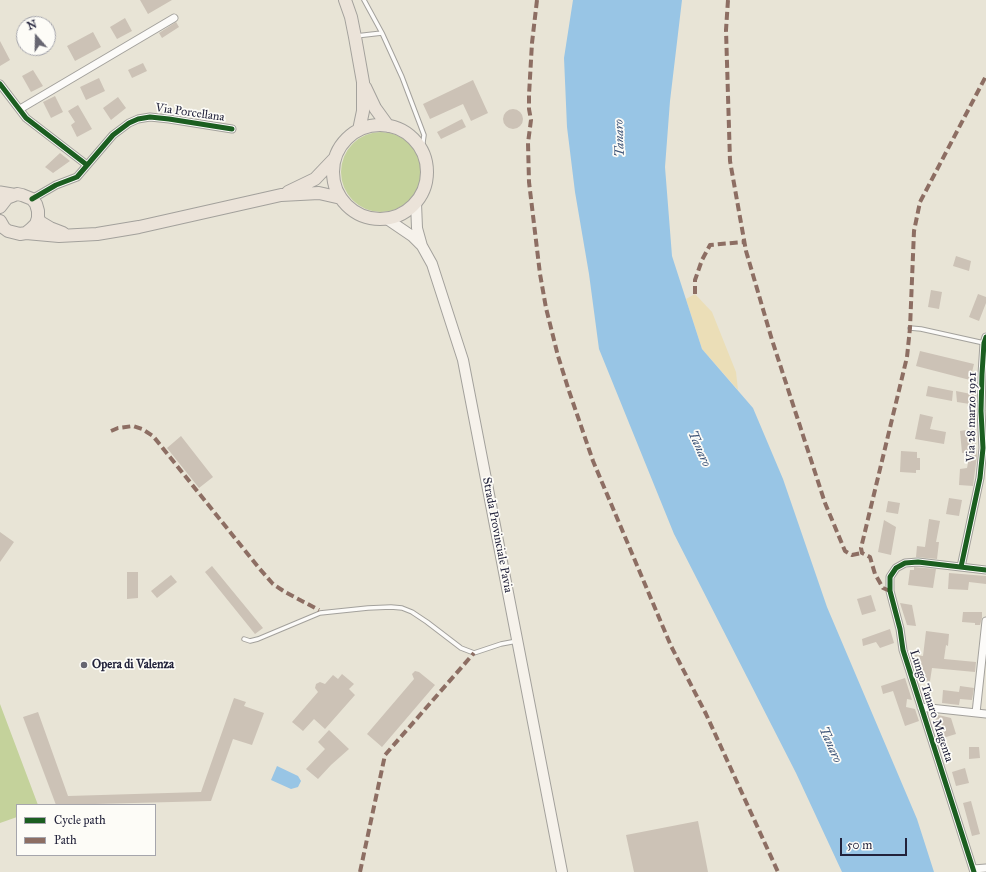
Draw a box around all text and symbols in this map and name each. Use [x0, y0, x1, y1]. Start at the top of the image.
north arrow [16, 16, 56, 56]
text: N [25, 17, 39, 33]
street label: Via Porcellana [155, 101, 225, 125]
water label: Tanaro [612, 119, 628, 157]
street label: Via 28 marzo 1921 [964, 372, 980, 462]
water label: Tanaro [684, 429, 714, 469]
street label: Strada Provinciale Pavia [479, 476, 515, 594]
street label: Lungo Tanaro Magenta [906, 648, 956, 764]
place label: Opera di Valenza [92, 658, 174, 672]
marker: Opera di Valenza [79, 660, 89, 670]
water label: Tanaro [815, 725, 845, 765]
legend [16, 804, 156, 856]
text: Cycle path [54, 813, 106, 827]
scale bar [842, 830, 909, 856]
text: Path [54, 833, 77, 847]
text: 50 m [847, 838, 872, 852]

